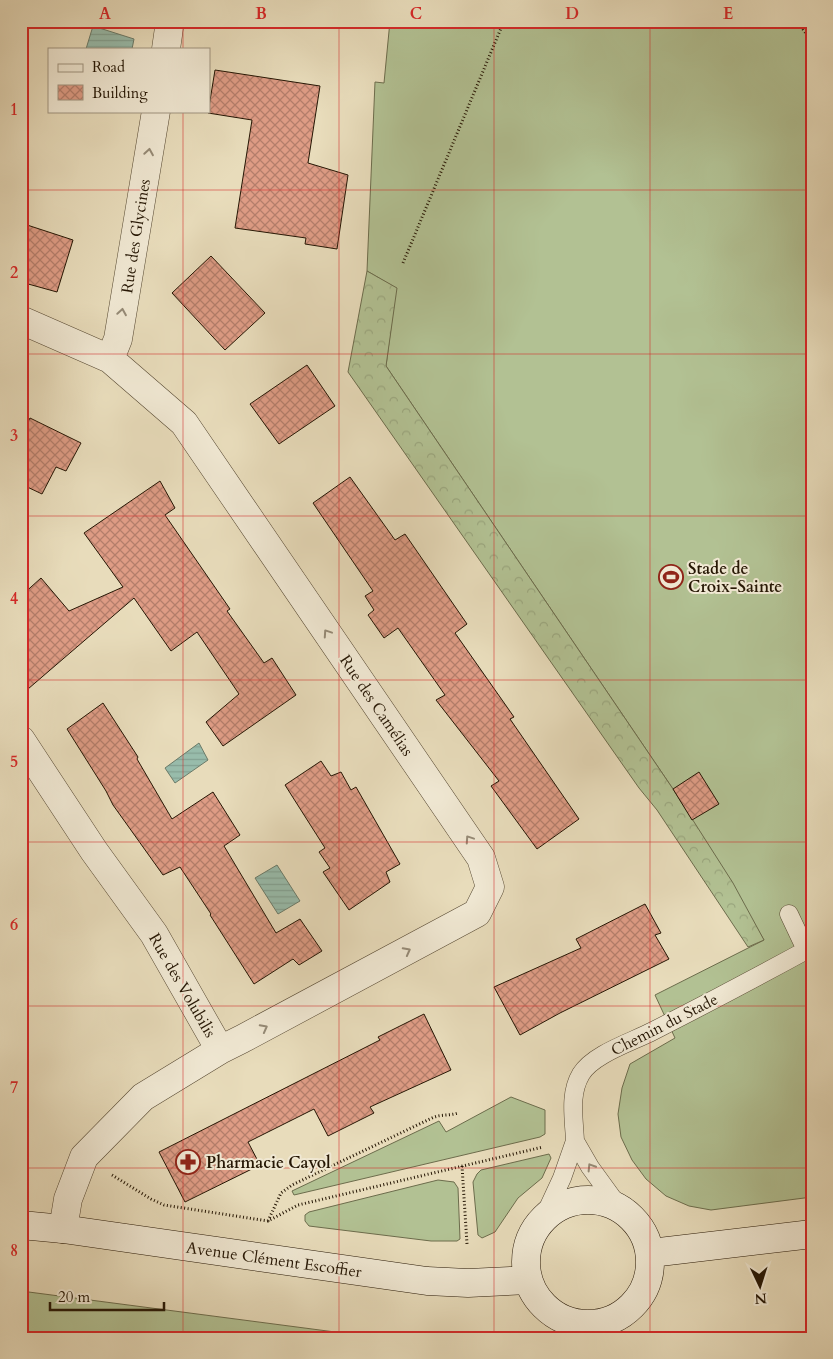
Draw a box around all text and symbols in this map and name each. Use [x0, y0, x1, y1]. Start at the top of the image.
text: A [99, 3, 111, 25]
text: B [255, 3, 267, 25]
text: C [410, 3, 422, 25]
text: D [565, 3, 579, 25]
text: E [723, 3, 733, 25]
legend [48, 48, 210, 112]
text: Road [92, 57, 125, 77]
text: Building [92, 83, 148, 103]
text: 1 [10, 99, 18, 121]
one-way arrow [143, 148, 153, 156]
street label: Rue des Glycines [116, 177, 156, 295]
text: 2 [10, 262, 18, 284]
one-way arrow [117, 308, 127, 317]
text: 3 [10, 425, 18, 447]
place label: Stade de Croix-Sainte [688, 558, 782, 598]
sports icon: Stade de Croix-Sainte [658, 564, 684, 590]
text: 4 [10, 588, 18, 610]
one-way arrow [324, 629, 333, 639]
street label: Rue des Camélias [334, 651, 418, 760]
text: 5 [10, 751, 18, 773]
one-way arrow [466, 835, 475, 845]
text: 6 [10, 914, 18, 936]
street label: Rue des Volubilis [143, 929, 221, 1042]
one-way arrow [401, 947, 410, 957]
street label: Chemin du Stade [607, 989, 722, 1061]
one-way arrow [258, 1024, 267, 1034]
text: 7 [10, 1077, 18, 1099]
pharmacy icon: Pharmacie Cayol [175, 1149, 201, 1175]
place label: Pharmacie Cayol [206, 1152, 331, 1174]
one-way arrow [587, 1164, 597, 1173]
street label: Avenue Clément Escoffier [185, 1237, 363, 1283]
text: 8 [10, 1240, 18, 1262]
north arrow [736, 1262, 786, 1312]
scale bar [50, 1279, 164, 1311]
text: 20 m [58, 1287, 90, 1307]
text: N [754, 1289, 768, 1308]

